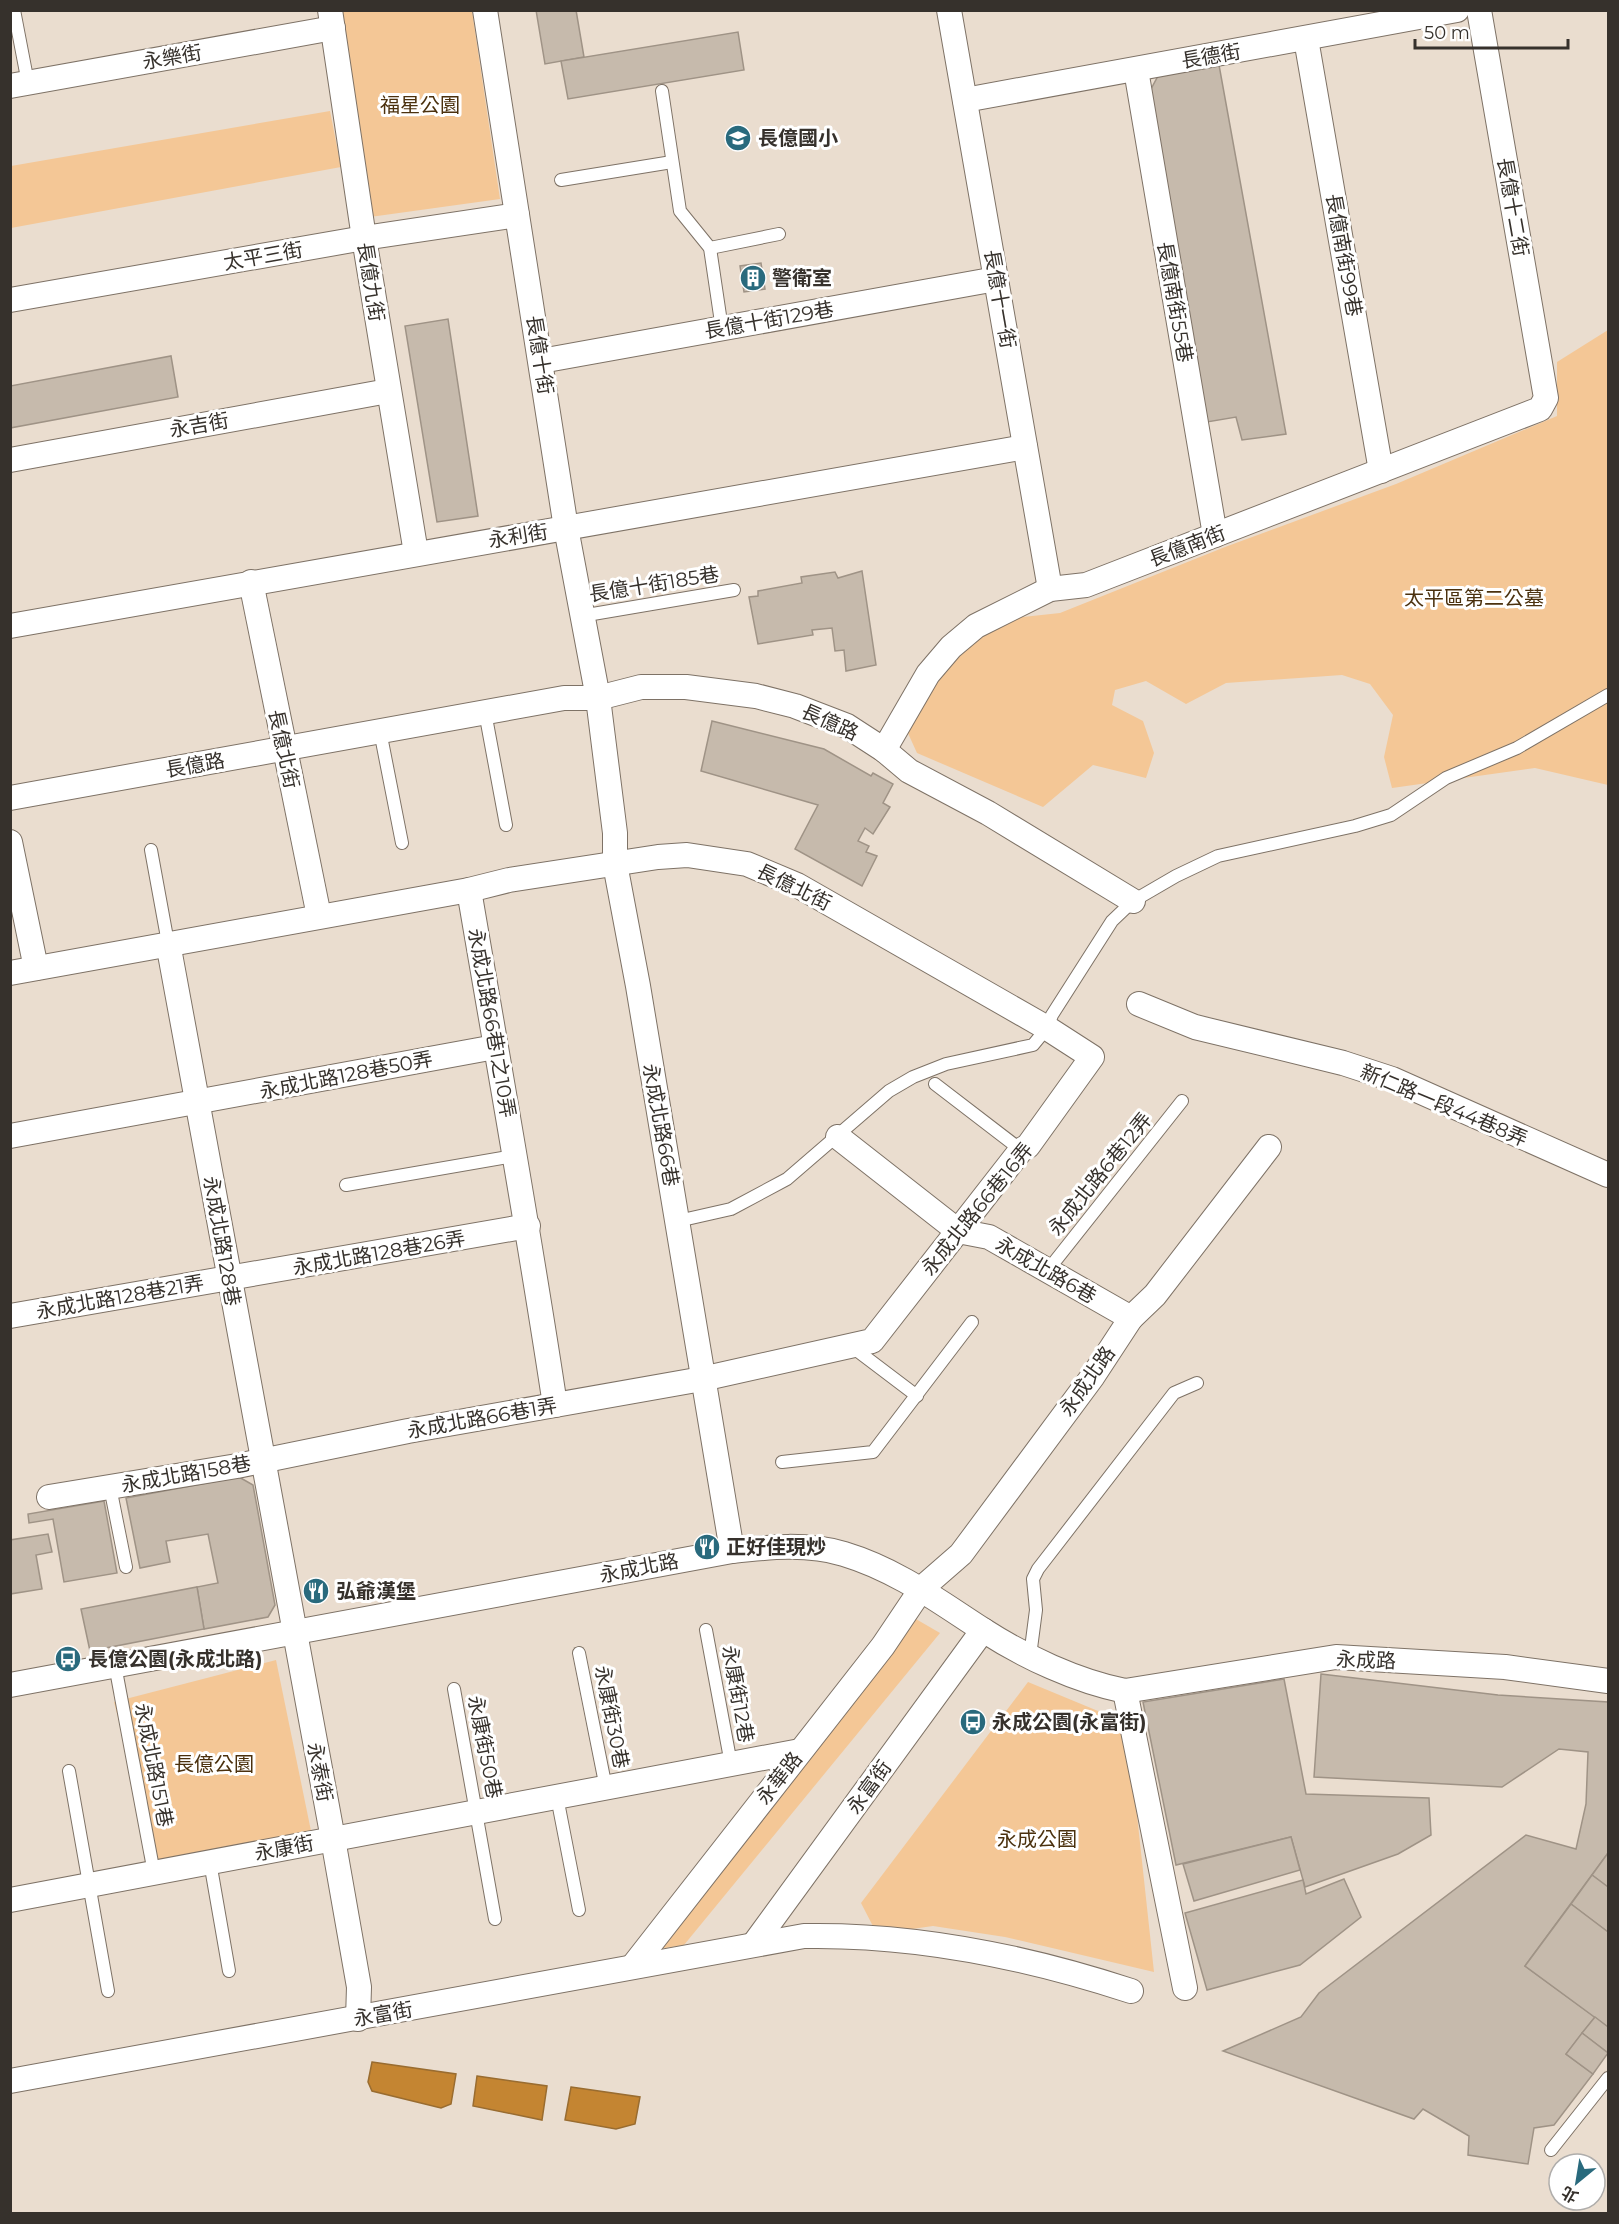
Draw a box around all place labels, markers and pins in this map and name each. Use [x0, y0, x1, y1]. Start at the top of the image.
school or university icon: 長億國小 [723, 123, 753, 153]
place label: 長億國小 [758, 126, 838, 150]
building icon: 警衛室 [738, 263, 768, 293]
place label: 警衛室 [772, 266, 832, 290]
restaurant icon: 正好佳現炒 [692, 1532, 722, 1562]
place label: 正好佳現炒 [726, 1535, 826, 1559]
restaurant icon: 弘爺漢堡 [301, 1576, 331, 1606]
place label: 弘爺漢堡 [336, 1579, 416, 1603]
bus stop icon: 長億公園(永成北路) [53, 1644, 83, 1674]
place label: 長億公園(永成北路) [88, 1647, 262, 1671]
bus stop icon: 永成公園(永富街) [958, 1707, 988, 1737]
place label: 永成公園(永富街) [992, 1710, 1146, 1734]

